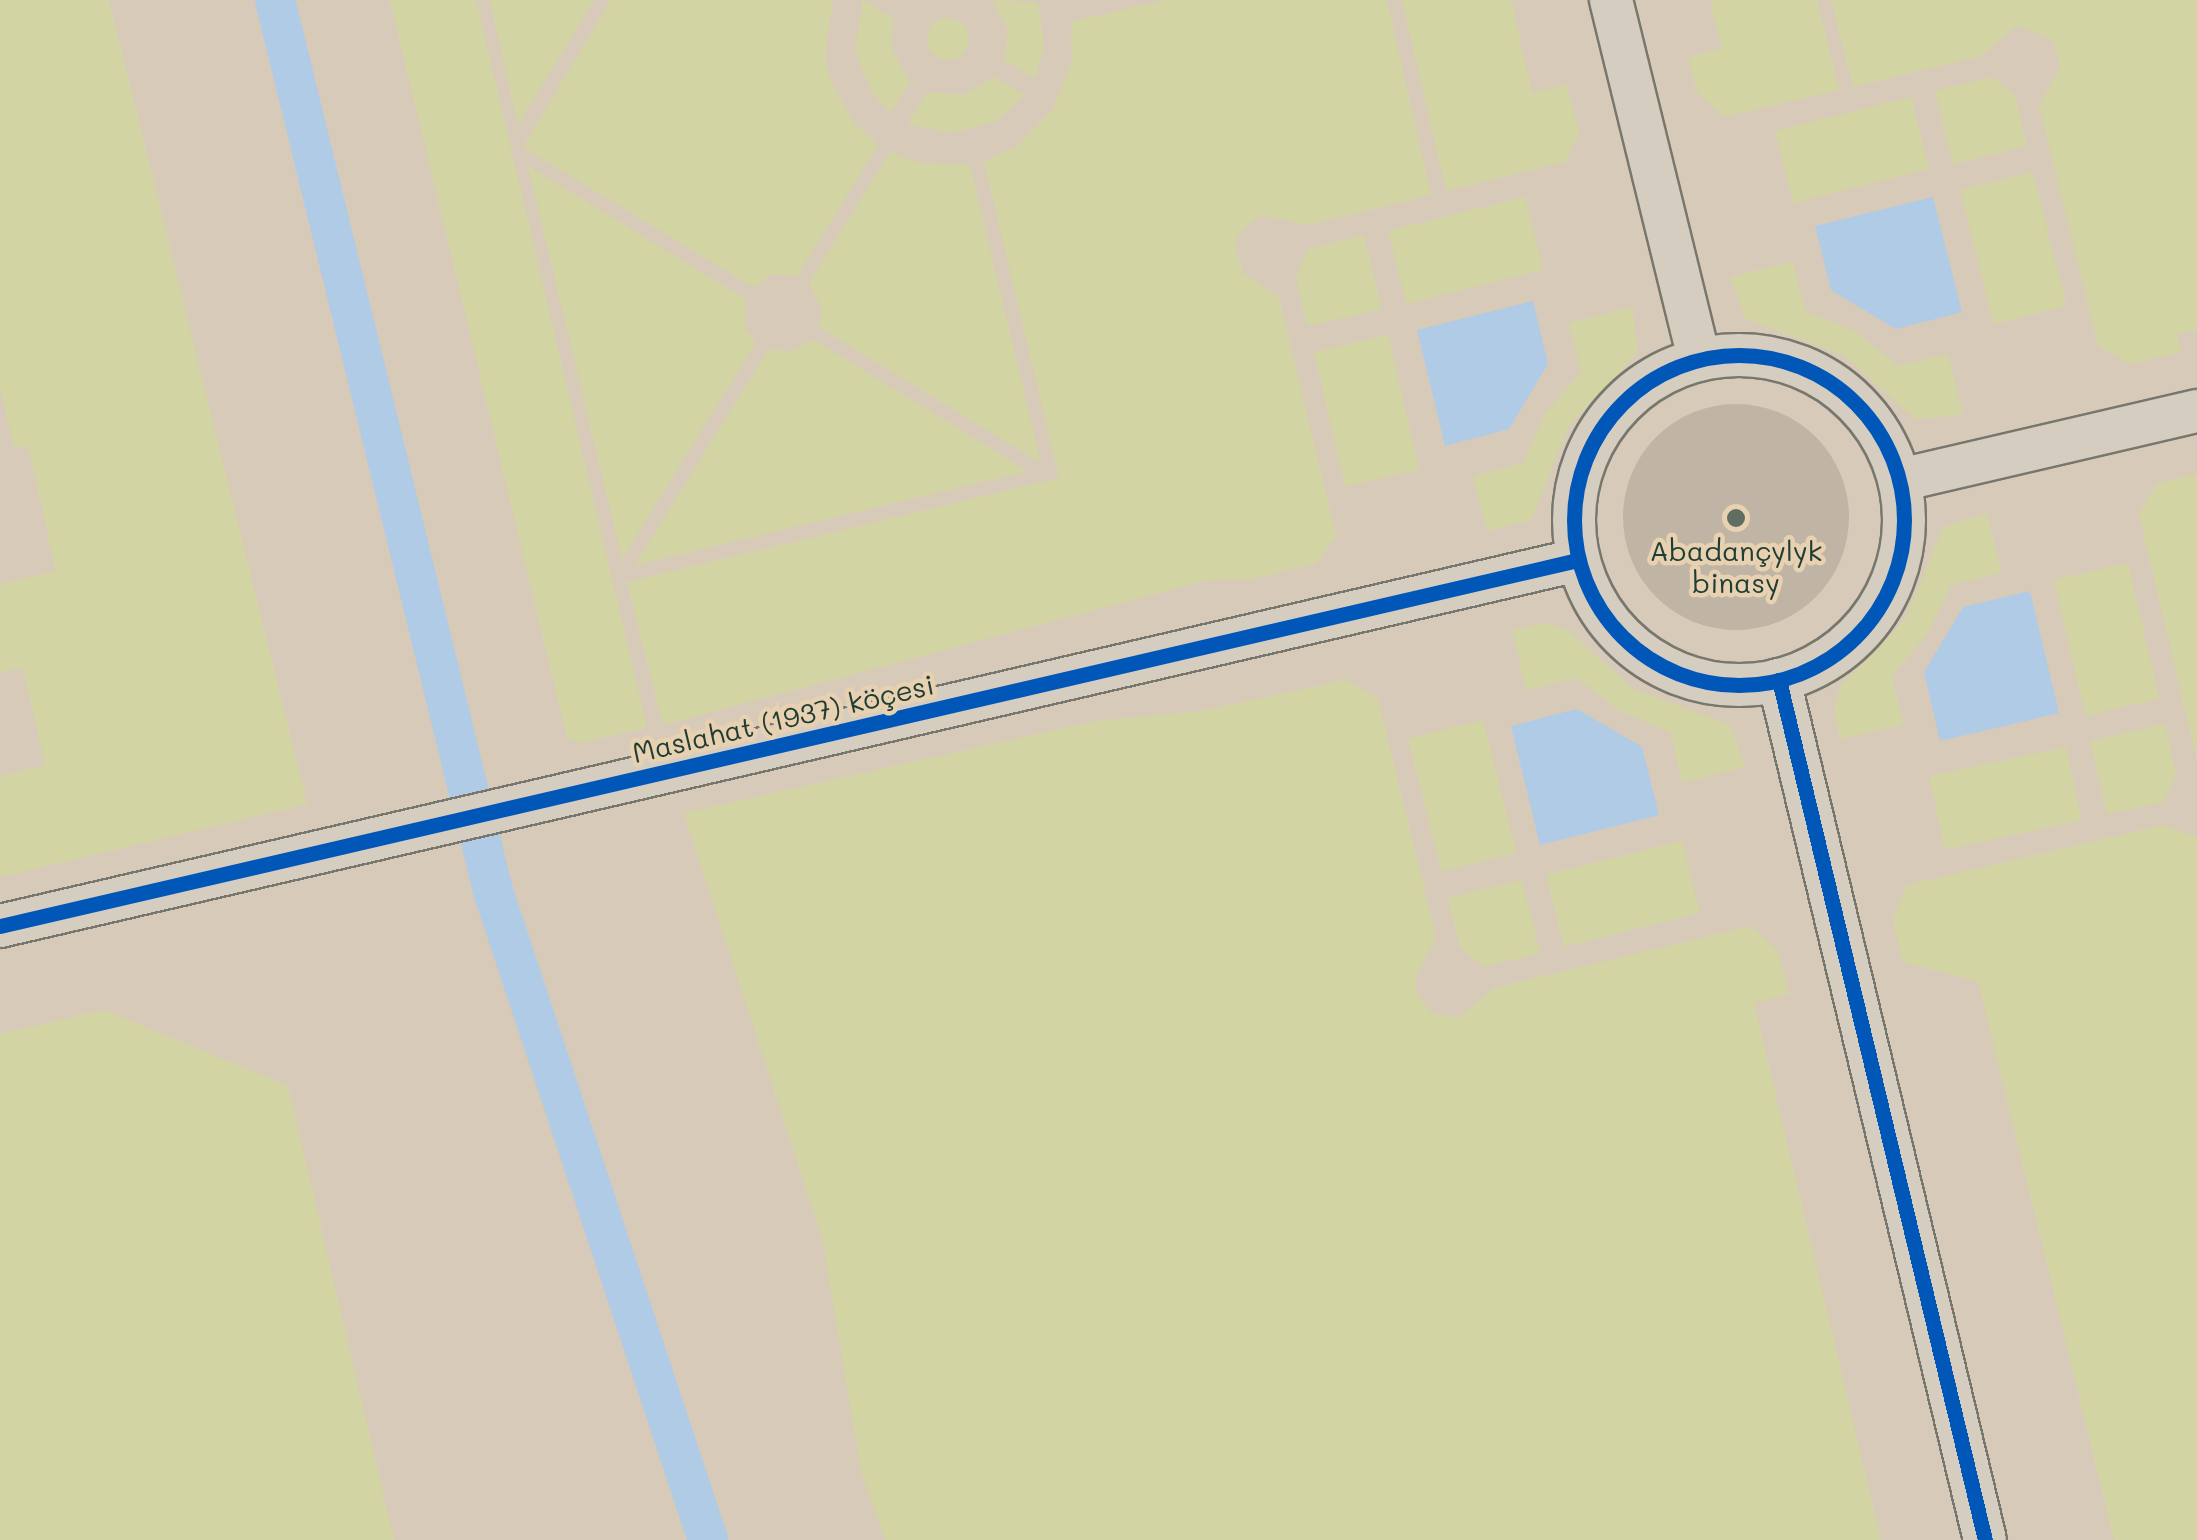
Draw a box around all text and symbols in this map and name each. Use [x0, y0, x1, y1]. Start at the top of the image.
marker: Abadançylyk binasy [1725, 507, 1747, 529]
place label: Abadançylyk binasy [1650, 533, 1822, 599]
street label: Maslahat (1937) köçesi [629, 667, 937, 769]

